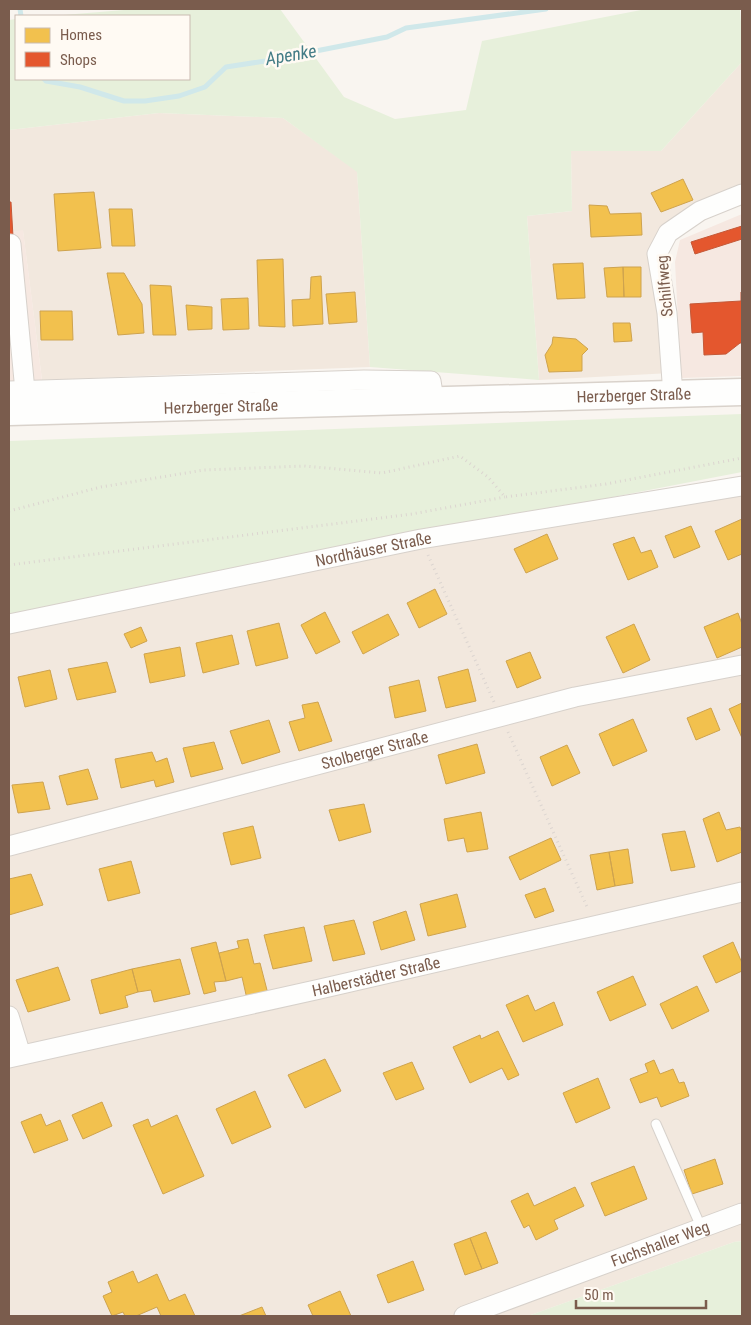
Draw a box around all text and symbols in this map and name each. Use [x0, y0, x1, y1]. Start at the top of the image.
legend [15, 15, 190, 80]
text: Homes [60, 26, 102, 44]
water label: Apenke [263, 40, 318, 69]
text: Shops [60, 51, 97, 69]
street label: Schilfweg [652, 254, 677, 317]
street label: Herzberger Straße [576, 384, 691, 407]
street label: Herzberger Straße [163, 396, 278, 418]
street label: Nordhäuser Straße [314, 528, 433, 571]
street label: Stolberger Straße [319, 727, 430, 773]
street label: Halberstädter Straße [310, 953, 442, 1001]
street label: Fuchshaller Weg [608, 1217, 712, 1271]
scale bar [576, 1278, 706, 1310]
text: 50 m [584, 1286, 614, 1304]

